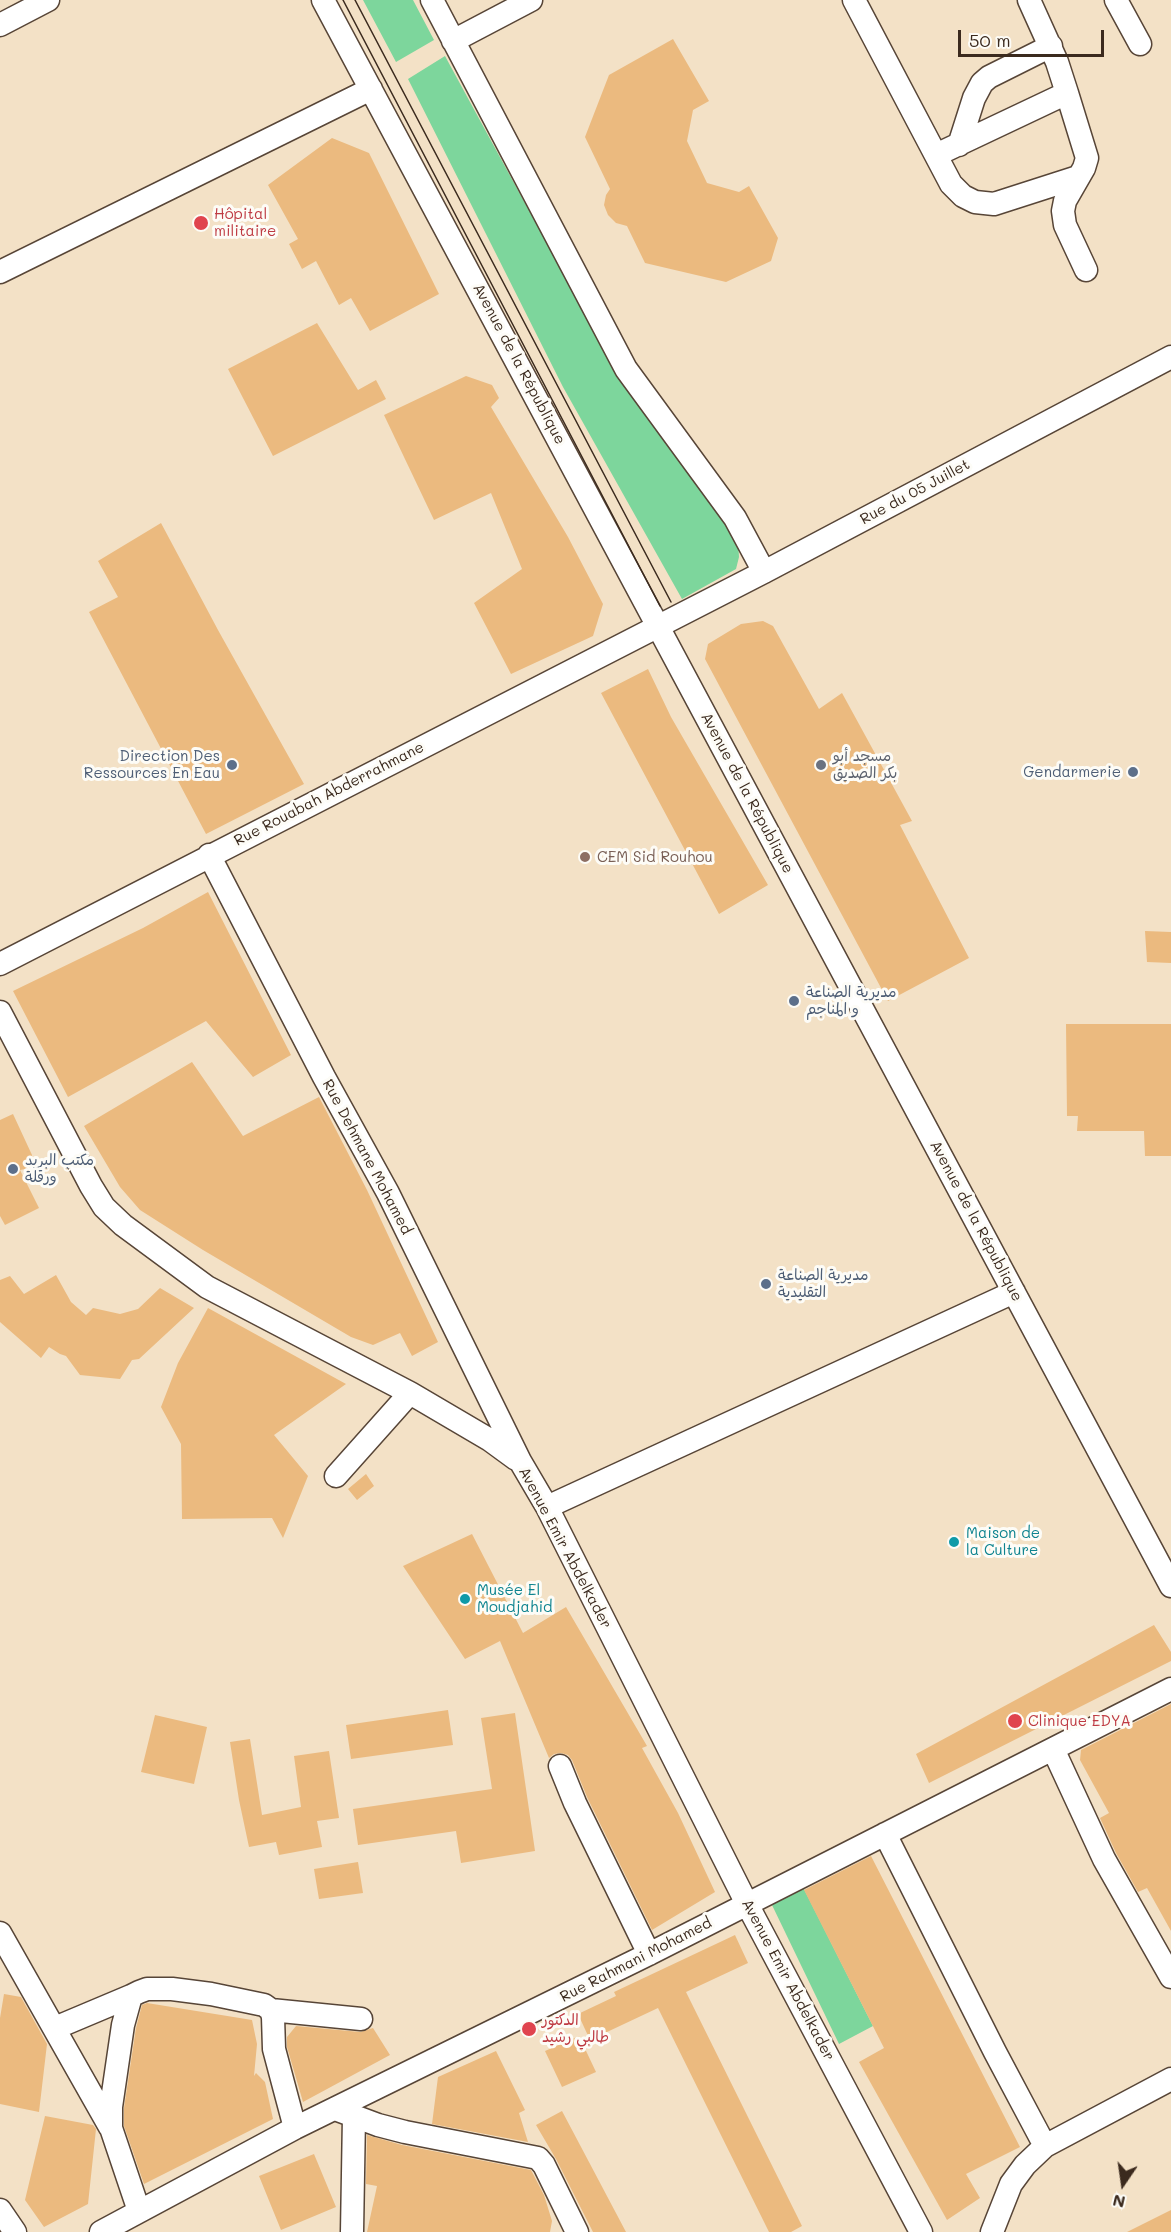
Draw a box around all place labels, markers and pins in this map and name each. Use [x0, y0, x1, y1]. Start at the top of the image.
place label: Hôpital militaire [214, 205, 276, 240]
marker: Hôpital militaire [192, 214, 210, 232]
place label: Direction Des Ressources En Eau [84, 747, 220, 782]
place label: مسجد أبو بكر الصديق [833, 747, 897, 782]
marker: Direction Des Ressources En Eau [225, 758, 239, 772]
marker: مسجد أبو بكر الصديق [814, 758, 828, 772]
place label: Gendarmerie [1023, 763, 1121, 781]
marker: Gendarmerie [1126, 765, 1140, 779]
place label: CEM Sid Rouhou [597, 848, 713, 866]
marker: CEM Sid Rouhou [578, 850, 592, 864]
place label: مديرية الصناعة و المناجم [806, 983, 897, 1018]
marker: مديرية الصناعة و المناجم [787, 994, 801, 1008]
place label: مكتب البريد ورقلة [25, 1151, 94, 1186]
marker: مكتب البريد ورقلة [6, 1162, 20, 1176]
place label: مديرية الصناعة التقليدية [778, 1266, 869, 1301]
marker: مديرية الصناعة التقليدية [759, 1277, 773, 1291]
place label: Maison de la Culture [966, 1524, 1040, 1559]
marker: Maison de la Culture [947, 1535, 961, 1549]
place label: Musée El Moudjahid [477, 1581, 553, 1616]
marker: Musée El Moudjahid [458, 1592, 472, 1606]
marker: Clinique EDYA [1006, 1712, 1024, 1730]
place label: Clinique EDYA [1028, 1712, 1131, 1730]
place label: الدكتور طالبي رشيد [542, 2011, 609, 2046]
marker: الدكتور طالبي رشيد [520, 2020, 538, 2038]

